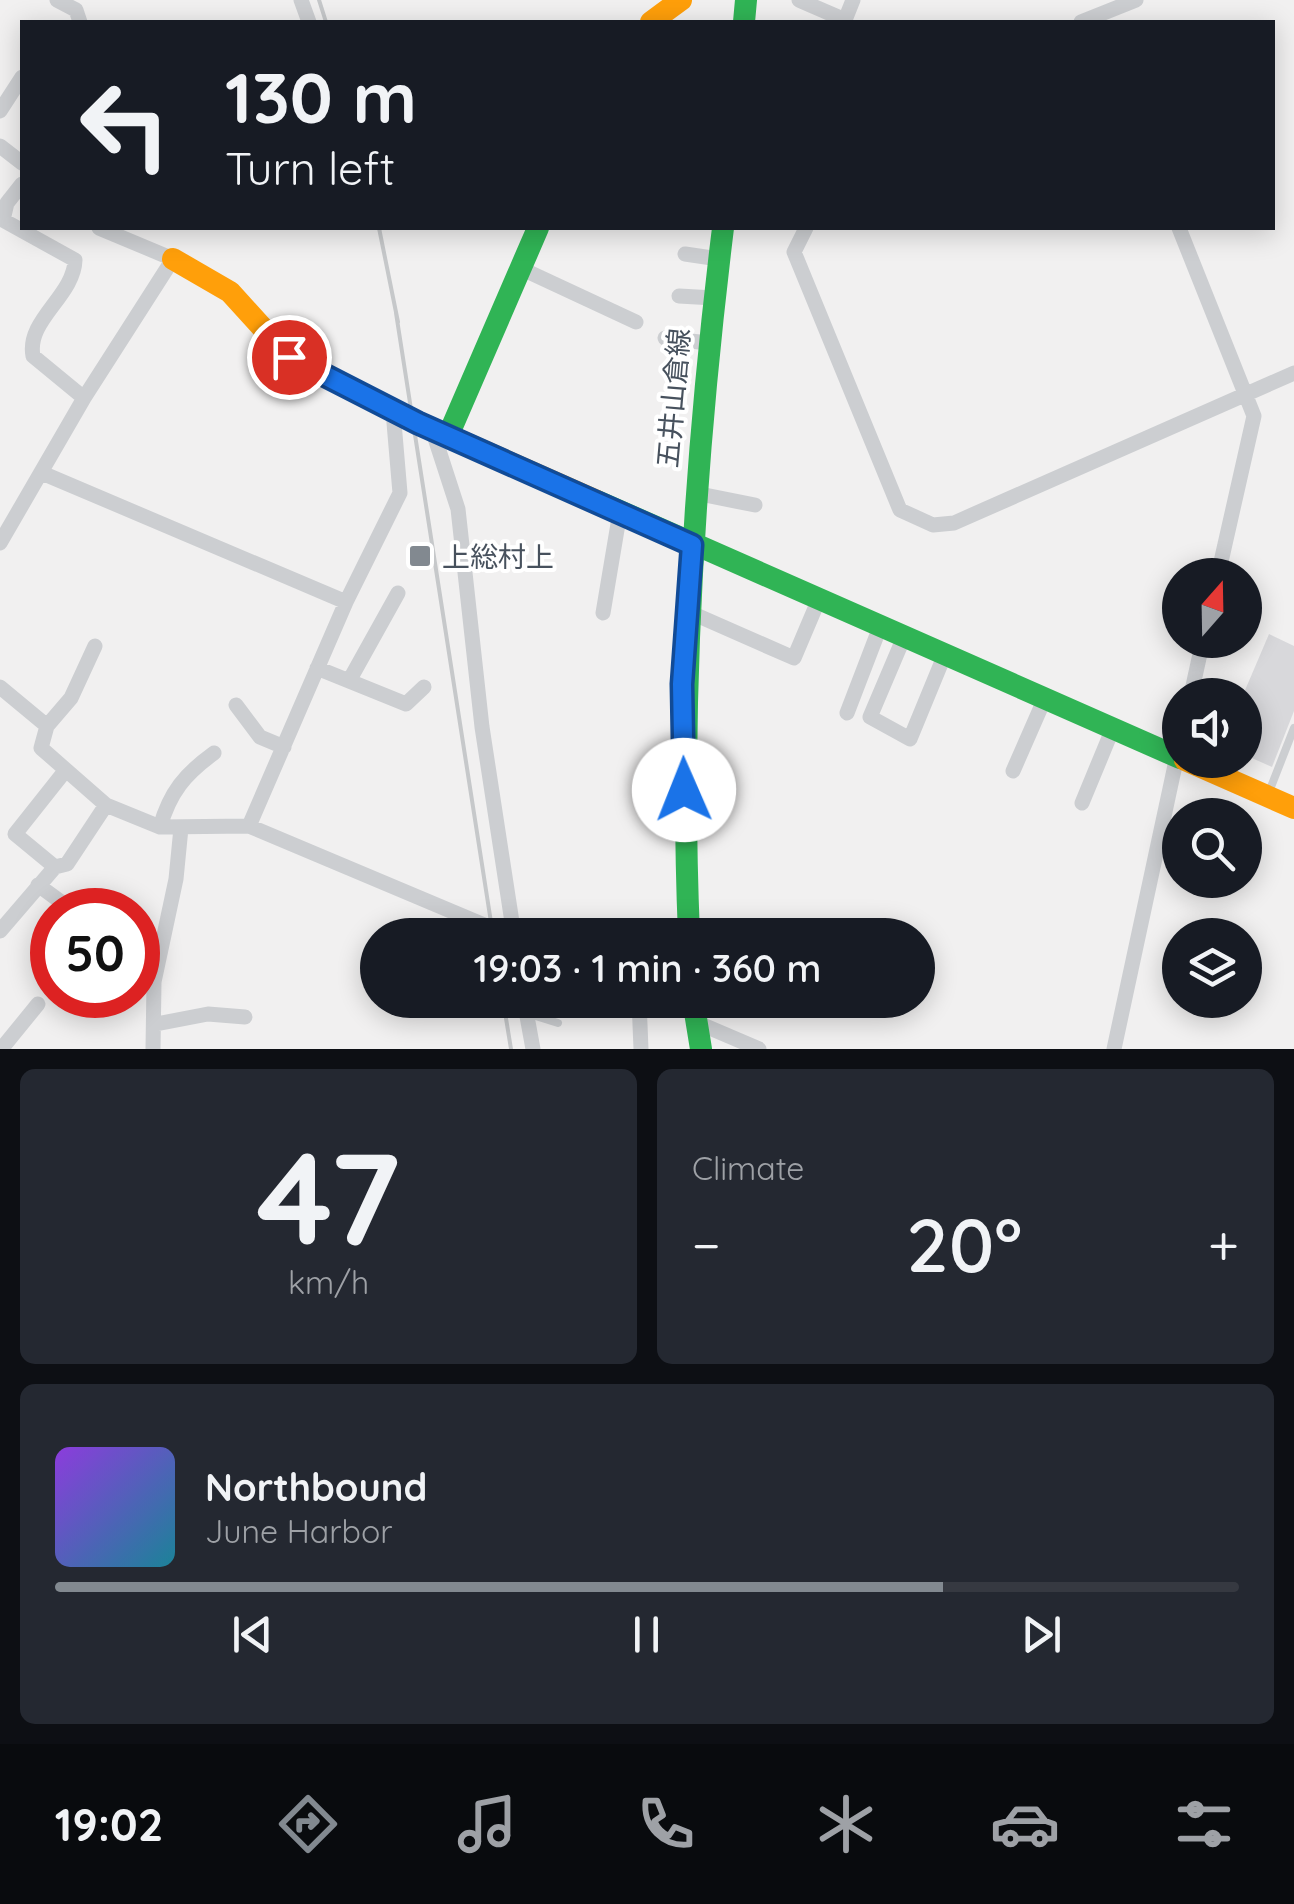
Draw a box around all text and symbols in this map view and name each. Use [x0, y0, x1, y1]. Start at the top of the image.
text: 130 m [225, 53, 417, 141]
icon: left [60, 60, 190, 190]
text: Turn left [225, 140, 395, 196]
pin [247, 315, 332, 400]
street label: 五井山倉線 [649, 327, 697, 469]
icon: arrive [262, 330, 317, 385]
place label: 上総村上 [442, 539, 554, 574]
marker: 上総村上 [407, 543, 433, 569]
north arrow [1162, 558, 1262, 658]
map controls [1162, 558, 1262, 1018]
button: sound [1162, 678, 1262, 778]
position arrow [632, 738, 736, 842]
button: search [1162, 798, 1262, 898]
speed limit sign: 50 [30, 888, 160, 1018]
button: layers [1162, 918, 1262, 1018]
text: 19:03 · 1 min · 360 m [474, 944, 821, 992]
text: 47 [257, 1115, 400, 1278]
text: Climate [692, 1148, 804, 1188]
text: 20° [906, 1197, 1022, 1291]
text: − [692, 1210, 721, 1279]
text: + [1208, 1210, 1239, 1279]
text: km/h [288, 1262, 369, 1302]
text: Northbound [205, 1463, 427, 1511]
text: June Harbor [205, 1511, 393, 1551]
icon: previous [225, 1607, 280, 1662]
icon: pause [619, 1607, 674, 1662]
icon: next [1014, 1607, 1069, 1662]
icon: directions [273, 1789, 343, 1859]
icon: music [452, 1789, 522, 1859]
icon: phone [631, 1789, 701, 1859]
icon: climate [811, 1789, 881, 1859]
icon: car [990, 1789, 1060, 1859]
icon: filters [1169, 1789, 1239, 1859]
text: 19:02 [55, 1796, 163, 1852]

